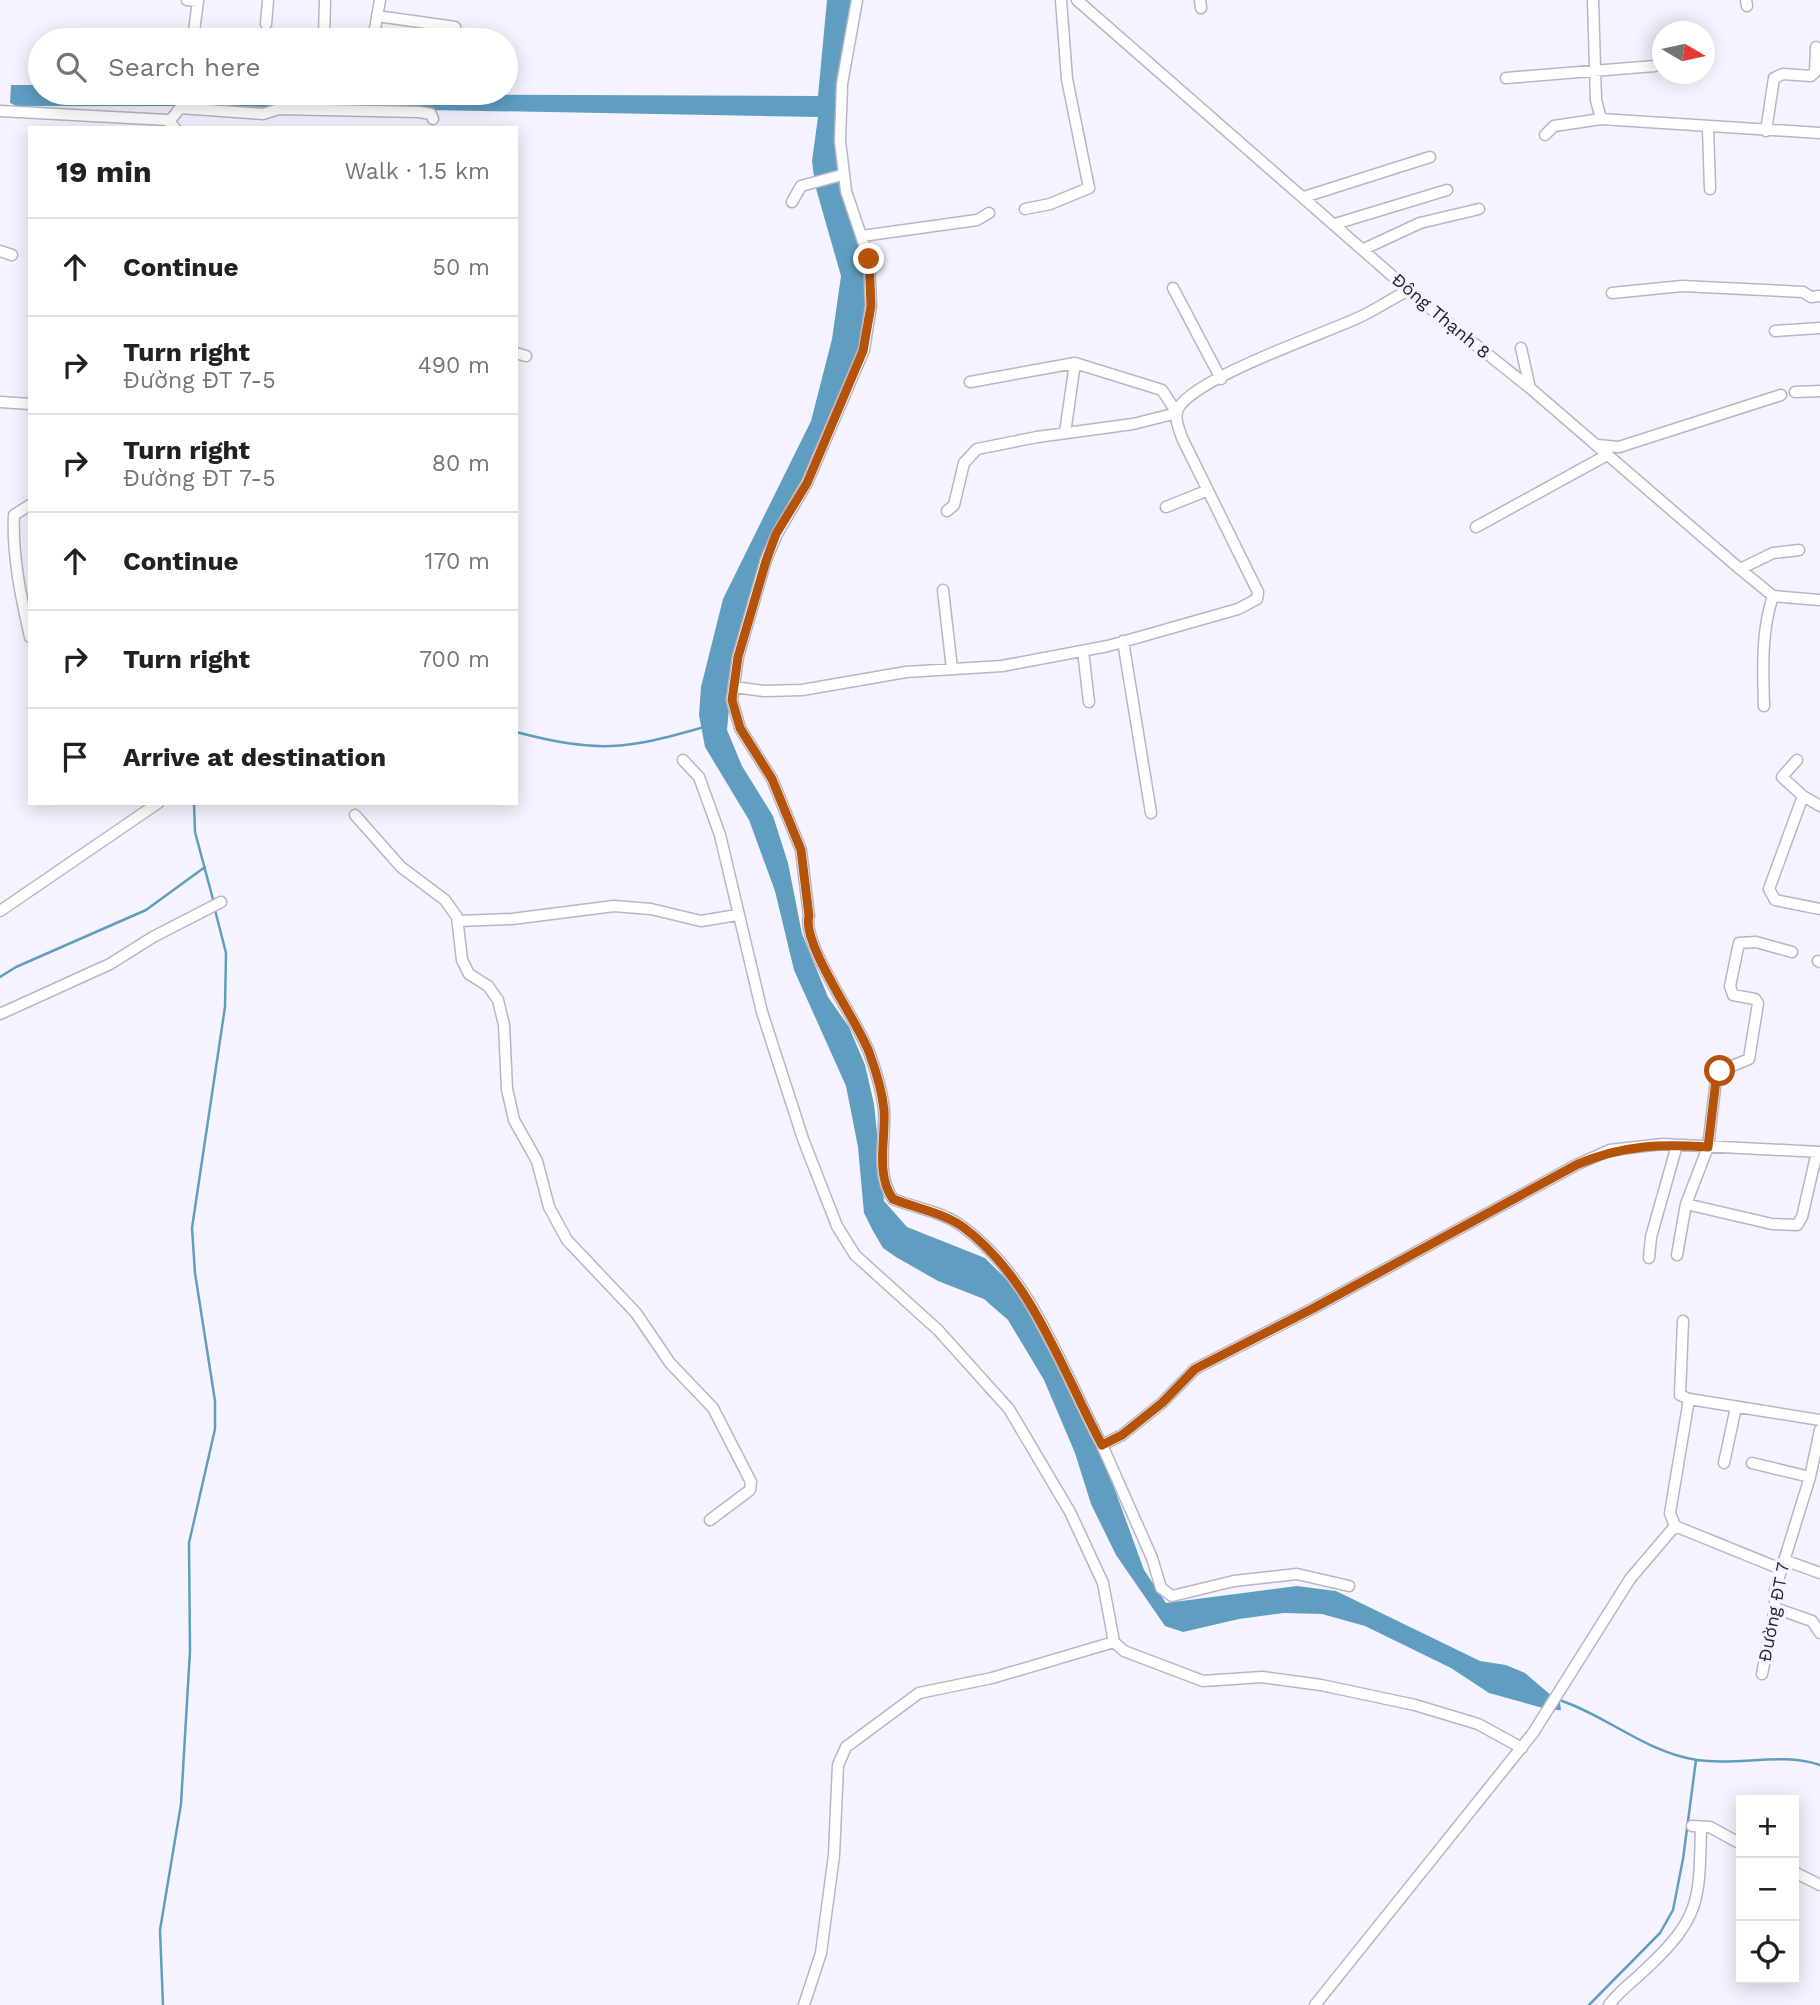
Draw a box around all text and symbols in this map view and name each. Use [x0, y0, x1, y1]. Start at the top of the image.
north arrow [1652, 21, 1715, 84]
search box [28, 28, 518, 105]
icon: search [52, 48, 90, 86]
text: Search here [108, 52, 260, 82]
text: 19 min [56, 154, 152, 189]
text: Walk · 1.5 km [345, 158, 490, 185]
route end [853, 243, 884, 274]
icon: ahead [56, 248, 94, 286]
text: Continue [123, 252, 239, 282]
text: 50 m [433, 254, 490, 281]
street label: Đông Thạnh 8 [1388, 268, 1495, 363]
text: Turn right [123, 337, 250, 367]
icon: right [56, 346, 94, 384]
text: 490 m [418, 352, 490, 379]
text: Đường ĐT 7-5 [123, 367, 276, 394]
text: Turn right [123, 435, 250, 465]
icon: right [56, 444, 94, 482]
text: 80 m [432, 450, 490, 477]
text: Đường ĐT 7-5 [123, 465, 276, 492]
icon: ahead [56, 542, 94, 580]
text: Continue [123, 546, 239, 576]
text: 170 m [425, 548, 490, 575]
icon: right [56, 640, 94, 678]
text: Turn right [123, 644, 250, 674]
text: 700 m [419, 646, 490, 673]
icon: arrive [56, 738, 94, 776]
text: Arrive at destination [123, 742, 386, 772]
route start [1704, 1055, 1735, 1086]
street label: Đường ĐT 7 [1754, 1560, 1793, 1663]
map controls [1736, 1795, 1799, 1984]
button: + [1736, 1795, 1799, 1858]
button: − [1736, 1858, 1799, 1921]
button: locate [1736, 1921, 1799, 1984]

